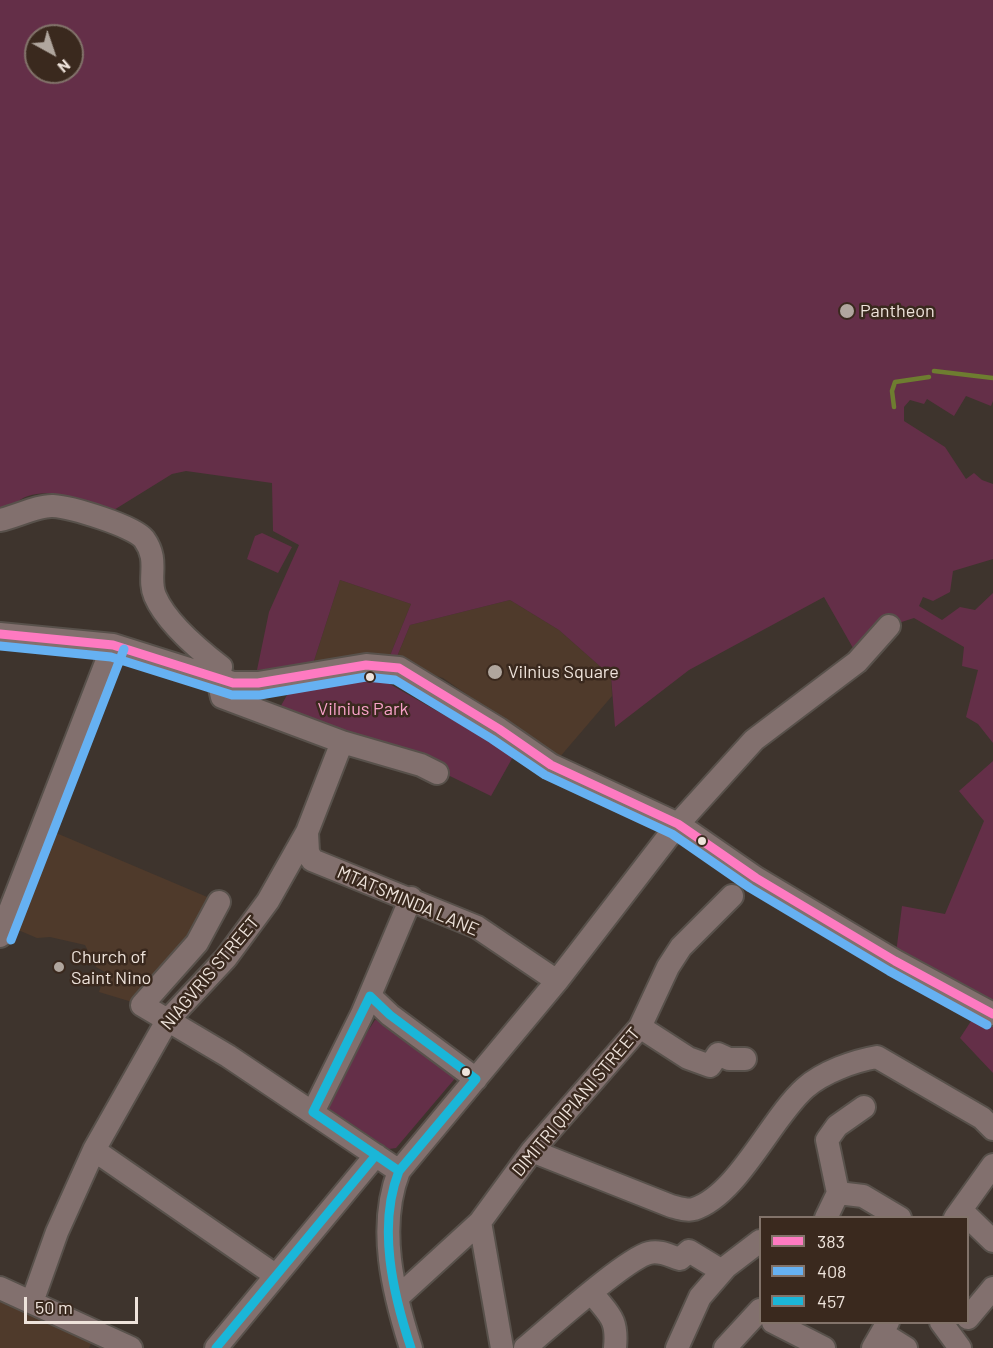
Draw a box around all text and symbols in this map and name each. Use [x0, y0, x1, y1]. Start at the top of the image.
north arrow [24, 24, 84, 84]
text: N [54, 56, 75, 77]
place label: Pantheon [860, 300, 935, 322]
marker: Pantheon [838, 302, 856, 320]
place label: Vilnius Square [508, 661, 619, 683]
marker: Vilnius Square [486, 663, 504, 681]
unlabelled marker [364, 671, 376, 683]
park label: Vilnius Park [318, 698, 408, 720]
unlabelled marker [696, 835, 708, 847]
street label: MTATSMINDA LANE [334, 861, 482, 941]
street label: NIAGVRIS STREET [156, 912, 264, 1034]
place label: Church of Saint Nino [71, 946, 151, 988]
marker: Church of Saint Nino [52, 960, 66, 974]
street label: DIMITRI QIPIANI STREET [507, 1023, 645, 1181]
unlabelled marker [460, 1066, 472, 1078]
legend [759, 1216, 969, 1324]
text: 383 [817, 1230, 845, 1252]
text: 408 [817, 1260, 846, 1282]
scale bar [27, 1285, 141, 1323]
text: 457 [817, 1290, 845, 1312]
text: 50 m [35, 1296, 73, 1318]

